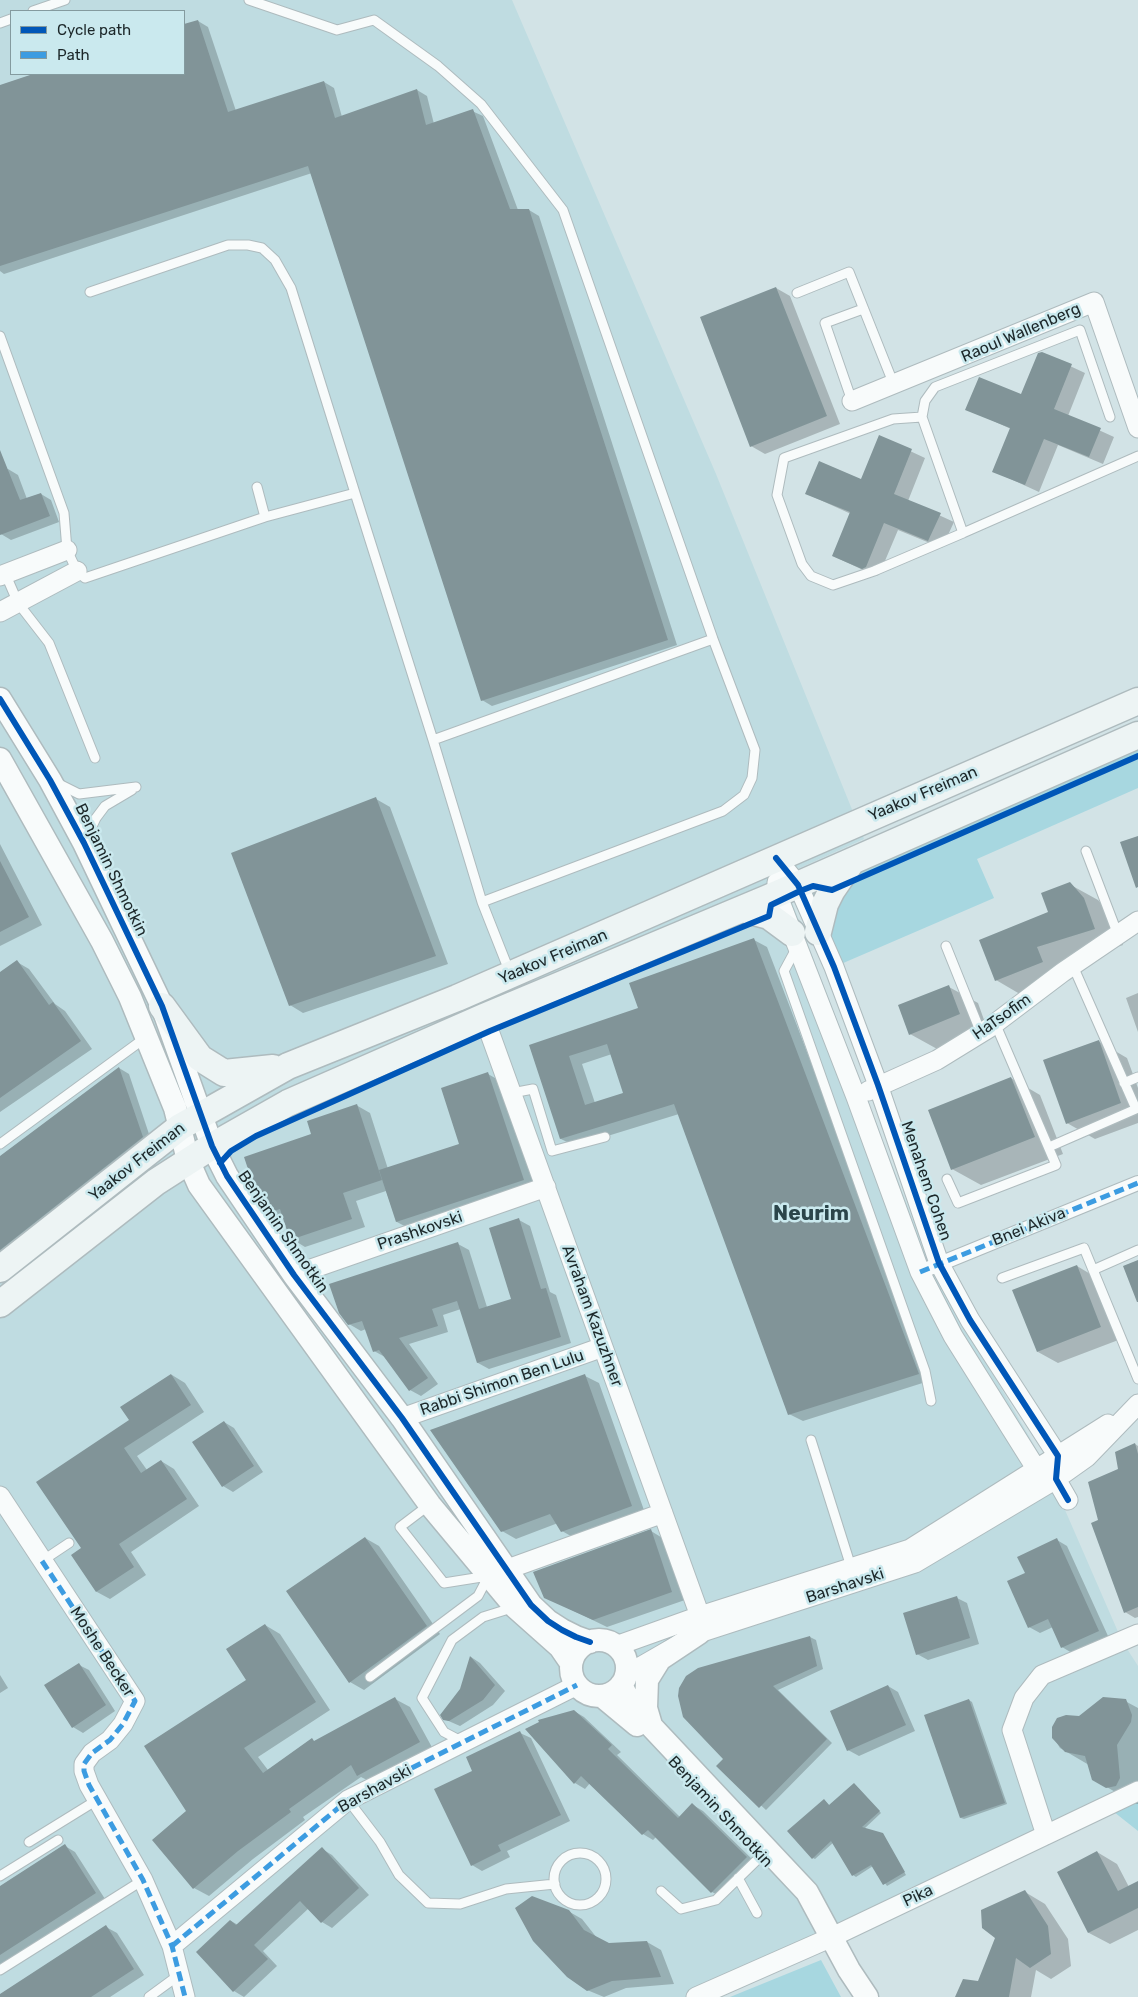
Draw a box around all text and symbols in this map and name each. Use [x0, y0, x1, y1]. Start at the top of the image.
legend [10, 10, 185, 75]
text: Cycle path [57, 21, 131, 39]
text: Path [57, 46, 90, 64]
street label: Raoul Wallenberg [959, 299, 1083, 367]
street label: Yaakov Freiman [866, 762, 980, 826]
street label: Benjamin Shmotkin [71, 801, 151, 939]
street label: Yaakov Freiman [496, 925, 610, 989]
street label: HaTsofim [969, 990, 1035, 1044]
street label: Yaakov Freiman [85, 1119, 189, 1205]
street label: Menahem Cohen [897, 1119, 955, 1243]
street label: Benjamin Shmotkin [234, 1167, 332, 1297]
district label: Neurim [773, 1201, 849, 1227]
street label: Bnei Akiva [990, 1204, 1068, 1250]
street label: Prashkovski [375, 1208, 465, 1254]
street label: Avraham Kazuzhner [557, 1243, 627, 1389]
street label: Rabbi Shimon Ben Lulu [418, 1346, 586, 1420]
street label: Barshavski [803, 1564, 887, 1608]
street label: Moshe Becker [66, 1603, 138, 1701]
street label: Benjamin Shmotkin [664, 1752, 776, 1872]
street label: Barshavski [335, 1761, 415, 1817]
street label: Pika [900, 1881, 936, 1911]

